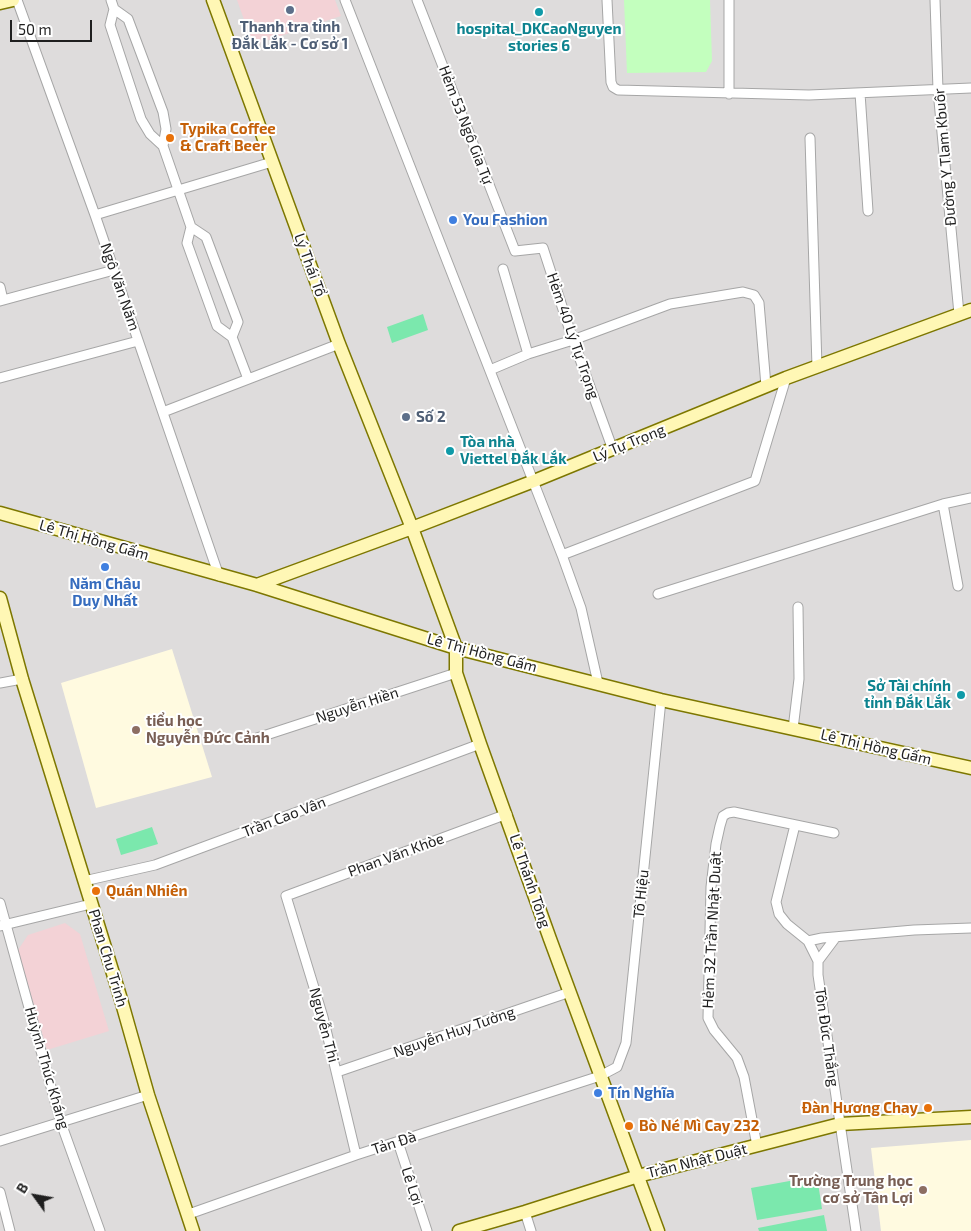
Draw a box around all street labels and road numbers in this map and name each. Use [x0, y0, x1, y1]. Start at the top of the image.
street label: Hẻm 53 Ngô Gia Tự [435, 63, 497, 187]
street label: Đường Y Tlam Kbuôr [930, 87, 960, 227]
street label: Lý Thái Tổ [290, 231, 330, 299]
street label: Ngô Văn Năm [97, 241, 143, 333]
street label: Hẻm 40 Lý Tự Trọng [543, 270, 603, 402]
street label: Lý Tự Trọng [590, 420, 668, 466]
street label: Lê Thị Hồng Gấm [37, 516, 151, 564]
street label: Lê Thị Hồng Gấm [425, 630, 539, 676]
street label: Nguyễn Hiền [313, 683, 401, 727]
street label: Lê Thị Hồng Gấm [819, 725, 933, 769]
street label: Trần Cao Vân [240, 793, 328, 841]
street label: Phan Văn Khòe [345, 829, 447, 881]
street label: Lê Thánh Tông [506, 832, 554, 930]
street label: Hẻm 32 Trần Nhật Duật [699, 851, 725, 1009]
street label: Tô Hiệu [629, 869, 653, 919]
street label: Phan Chu Trinh [85, 907, 131, 1009]
street label: Nguyễn Thi [305, 986, 343, 1064]
street label: Tôn Đức Thắng [811, 986, 843, 1088]
street label: Nguyễn Huy Tưởng [391, 1003, 517, 1061]
street label: Huỳnh Thúc Kháng [21, 1005, 73, 1131]
street label: Tản Đà [369, 1127, 419, 1159]
street label: Trần Nhật Duật [645, 1140, 749, 1182]
street label: Lê Lợi [397, 1165, 427, 1207]

